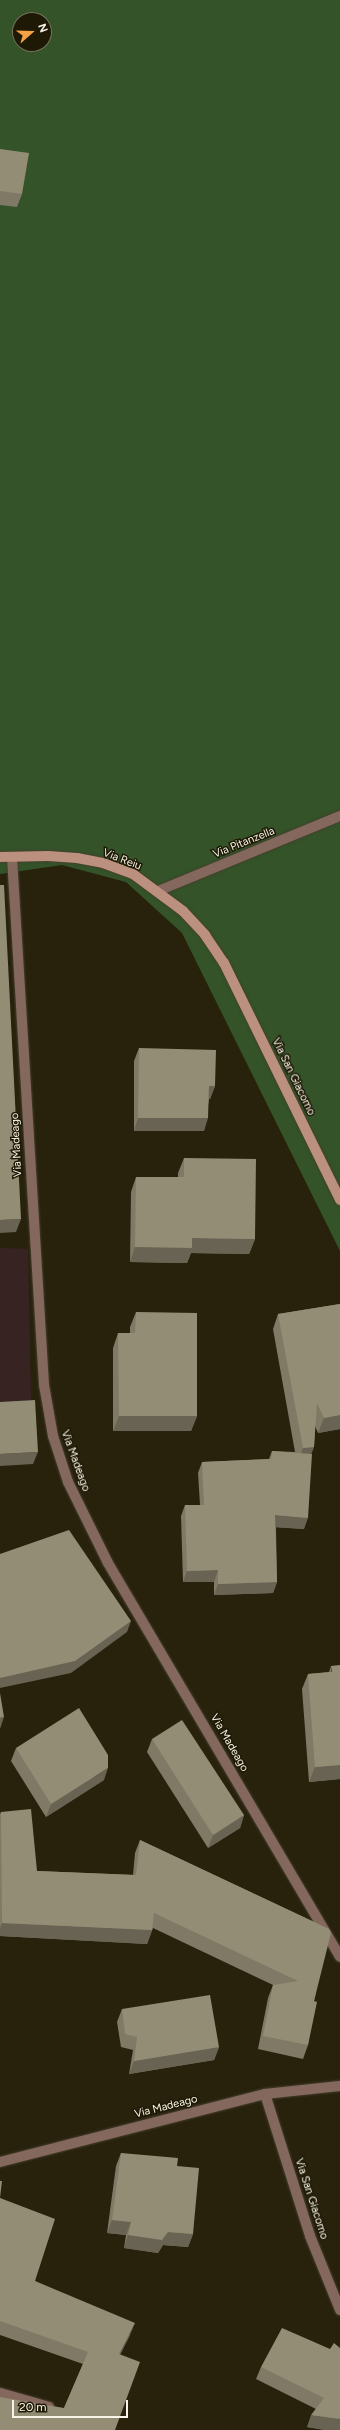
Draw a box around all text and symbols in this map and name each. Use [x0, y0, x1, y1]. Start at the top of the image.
north arrow [12, 12, 52, 52]
text: N [35, 22, 50, 34]
street label: Via Pitanzella [211, 825, 277, 861]
street label: Via Reiu [101, 847, 143, 873]
street label: Via San Giacomo [269, 1036, 317, 1118]
street label: Via Madeago [9, 1113, 25, 1177]
street label: Via Madeago [58, 1429, 92, 1493]
street label: Via Madeago [207, 1712, 251, 1774]
street label: Via Madeago [133, 2093, 199, 2121]
street label: Via San Giacomo [292, 2157, 330, 2241]
scale bar [14, 2392, 130, 2418]
text: 20 m [19, 2400, 47, 2414]

